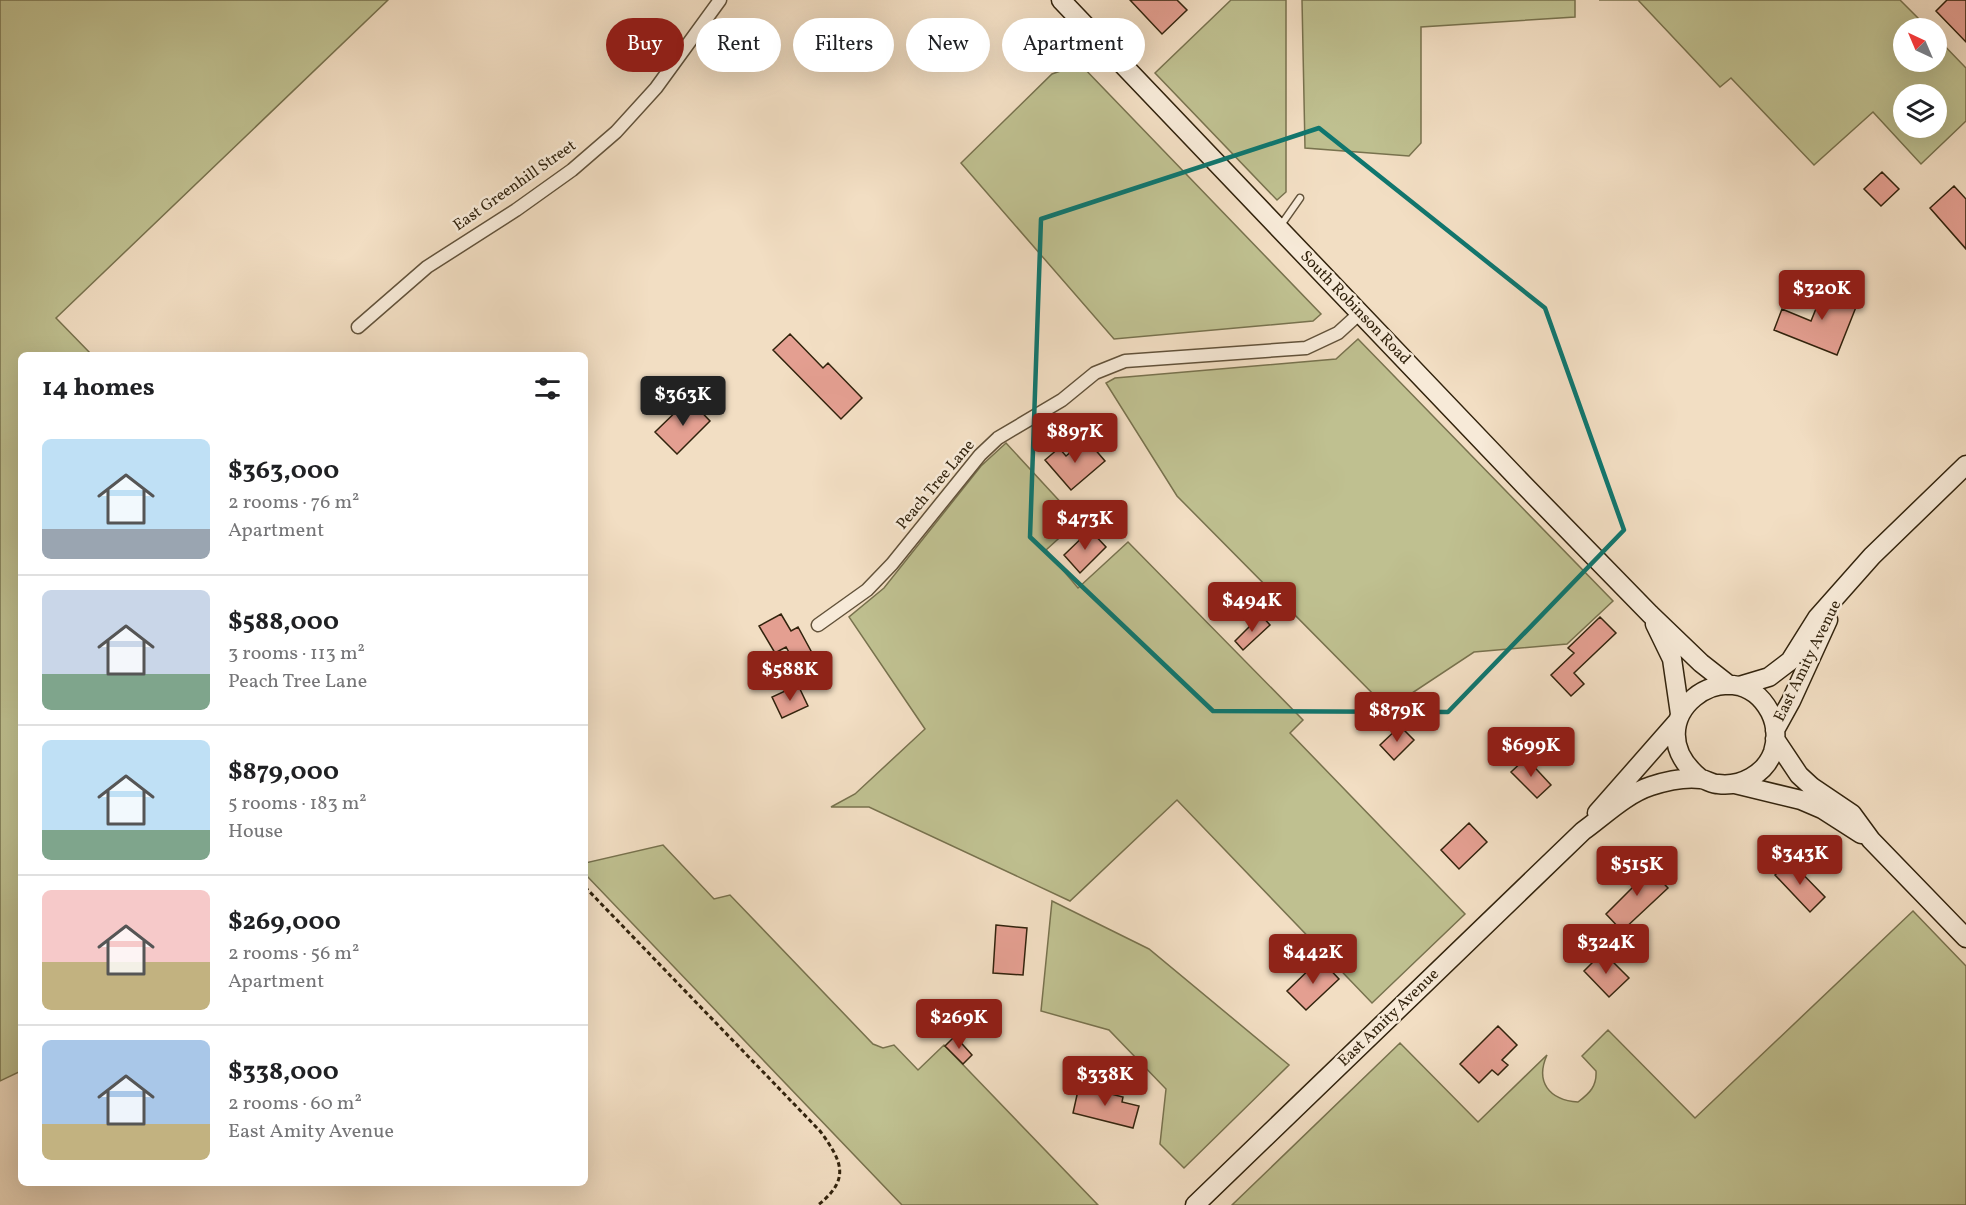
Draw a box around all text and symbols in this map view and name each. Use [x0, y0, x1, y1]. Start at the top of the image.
chip: Buy [606, 18, 684, 72]
chip: Rent [696, 18, 781, 72]
chip: Filters [793, 18, 894, 72]
chip: New [906, 18, 990, 72]
chip: Apartment [1002, 18, 1145, 72]
north arrow [1893, 18, 1947, 72]
map controls [1893, 18, 1947, 138]
button: layers [1893, 84, 1947, 138]
street label: East Greenhill Street [449, 135, 581, 237]
street label: South Robinson Road [1295, 246, 1415, 370]
pin: $320K [1780, 270, 1864, 321]
text: $320K [1793, 275, 1851, 303]
text: 14 homes [42, 370, 155, 406]
icon: filters [531, 372, 564, 405]
pin: $363K [641, 376, 725, 427]
text: $363K [655, 381, 711, 409]
pin: $897K [1033, 413, 1117, 464]
text: $897K [1046, 418, 1104, 446]
street label: Peach Tree Lane [892, 435, 980, 535]
text: $363,000 [228, 453, 339, 489]
icon: home [90, 463, 162, 535]
text: 2 rooms · 76 m² [228, 489, 360, 517]
pin: $473K [1043, 500, 1127, 551]
text: $473K [1056, 505, 1114, 533]
text: Apartment [228, 517, 324, 545]
pin: $494K [1210, 582, 1294, 633]
text: $494K [1222, 587, 1282, 615]
street label: East Amity Avenue [1769, 596, 1847, 726]
text: $588,000 [228, 604, 339, 640]
icon: home [90, 614, 162, 686]
text: 3 rooms · 113 m² [228, 640, 365, 668]
pin: $588K [748, 651, 832, 702]
text: $588K [761, 656, 819, 684]
text: Peach Tree Lane [228, 668, 367, 696]
pin: $879K [1355, 692, 1439, 743]
text: $879K [1369, 697, 1425, 725]
pin: $699K [1489, 727, 1573, 778]
text: $699K [1502, 732, 1560, 760]
text: $879,000 [228, 754, 339, 790]
icon: home [90, 764, 162, 836]
text: 5 rooms · 183 m² [228, 790, 367, 818]
text: House [228, 818, 283, 846]
pin: $343K [1758, 835, 1842, 886]
text: $343K [1771, 840, 1829, 868]
pin: $515K [1595, 846, 1679, 897]
text: $515K [1611, 851, 1663, 879]
text: $269,000 [228, 904, 341, 940]
icon: home [90, 914, 162, 986]
pin: $324K [1564, 924, 1648, 975]
text: $324K [1577, 929, 1635, 957]
pin: $442K [1271, 934, 1355, 985]
text: $442K [1283, 939, 1343, 967]
text: 2 rooms · 56 m² [228, 940, 359, 968]
street label: East Amity Avenue [1334, 964, 1444, 1072]
text: Apartment [228, 968, 324, 996]
pin: $269K [917, 999, 1001, 1050]
text: $269K [930, 1004, 988, 1032]
text: $338,000 [228, 1054, 339, 1090]
pin: $338K [1063, 1056, 1147, 1107]
text: $338K [1077, 1061, 1133, 1089]
icon: home [90, 1064, 162, 1136]
text: 2 rooms · 60 m² [228, 1090, 362, 1118]
text: East Amity Avenue [228, 1118, 394, 1146]

